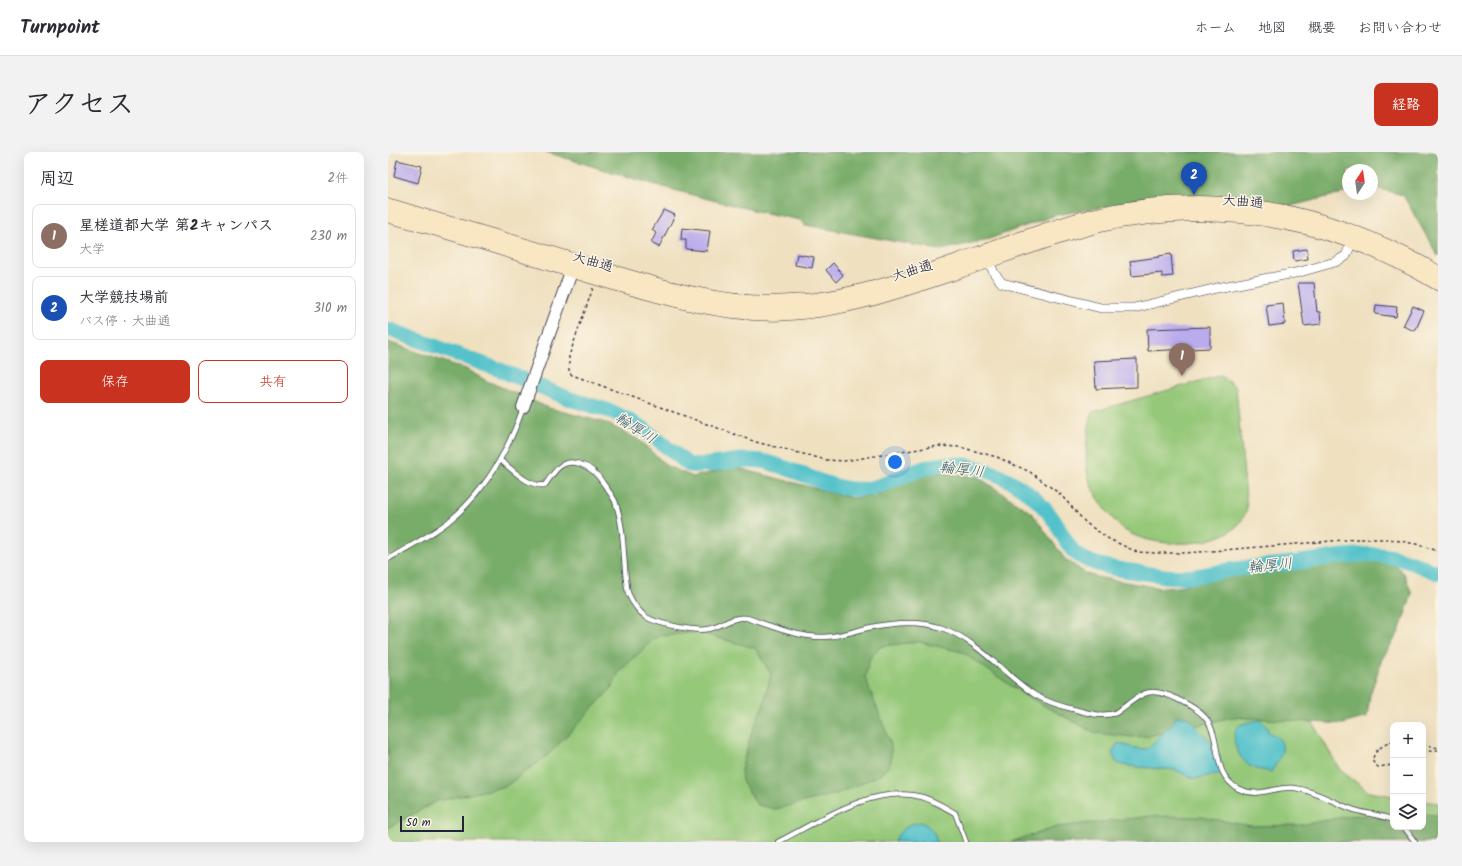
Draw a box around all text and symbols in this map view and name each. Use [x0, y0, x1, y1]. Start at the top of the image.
text: Turnpoint [20, 13, 100, 43]
text: ホーム [1195, 17, 1236, 39]
text: 地図 [1258, 17, 1286, 39]
text: 概要 [1308, 17, 1336, 39]
text: お問い合わせ [1358, 17, 1442, 39]
text: アクセス [24, 83, 134, 128]
button: 経路 [1374, 83, 1438, 126]
pin: 2 [1181, 162, 1207, 195]
north arrow [1342, 164, 1378, 200]
text: 周辺 [40, 166, 74, 193]
text: 2件 [327, 168, 348, 189]
street label: 大曲通 [1221, 189, 1265, 215]
text: 星槎道都大学 第2キャンパス [79, 214, 273, 238]
text: 1 [52, 226, 56, 247]
text: 230 m [310, 226, 347, 247]
text: 大学 [79, 239, 105, 260]
street label: 大曲通 [570, 246, 616, 278]
street label: 大曲通 [889, 254, 936, 288]
text: 大学競技場前 [79, 286, 169, 310]
text: 2 [50, 298, 58, 319]
text: 310 m [313, 298, 347, 319]
text: バス停 · 大曲通 [79, 311, 171, 332]
pin: 1 [1169, 343, 1195, 376]
button: 保存 [40, 360, 190, 403]
button: 共有 [198, 360, 348, 403]
water label: 輪厚川 [610, 407, 661, 451]
your location [885, 452, 905, 472]
water label: 輪厚川 [938, 455, 986, 485]
water label: 輪厚川 [1246, 552, 1294, 580]
map controls [1390, 722, 1426, 830]
button: + [1390, 722, 1426, 758]
button: − [1390, 758, 1426, 794]
button: layers [1390, 794, 1426, 830]
scale bar [400, 814, 464, 833]
text: 50 m [406, 814, 431, 832]

